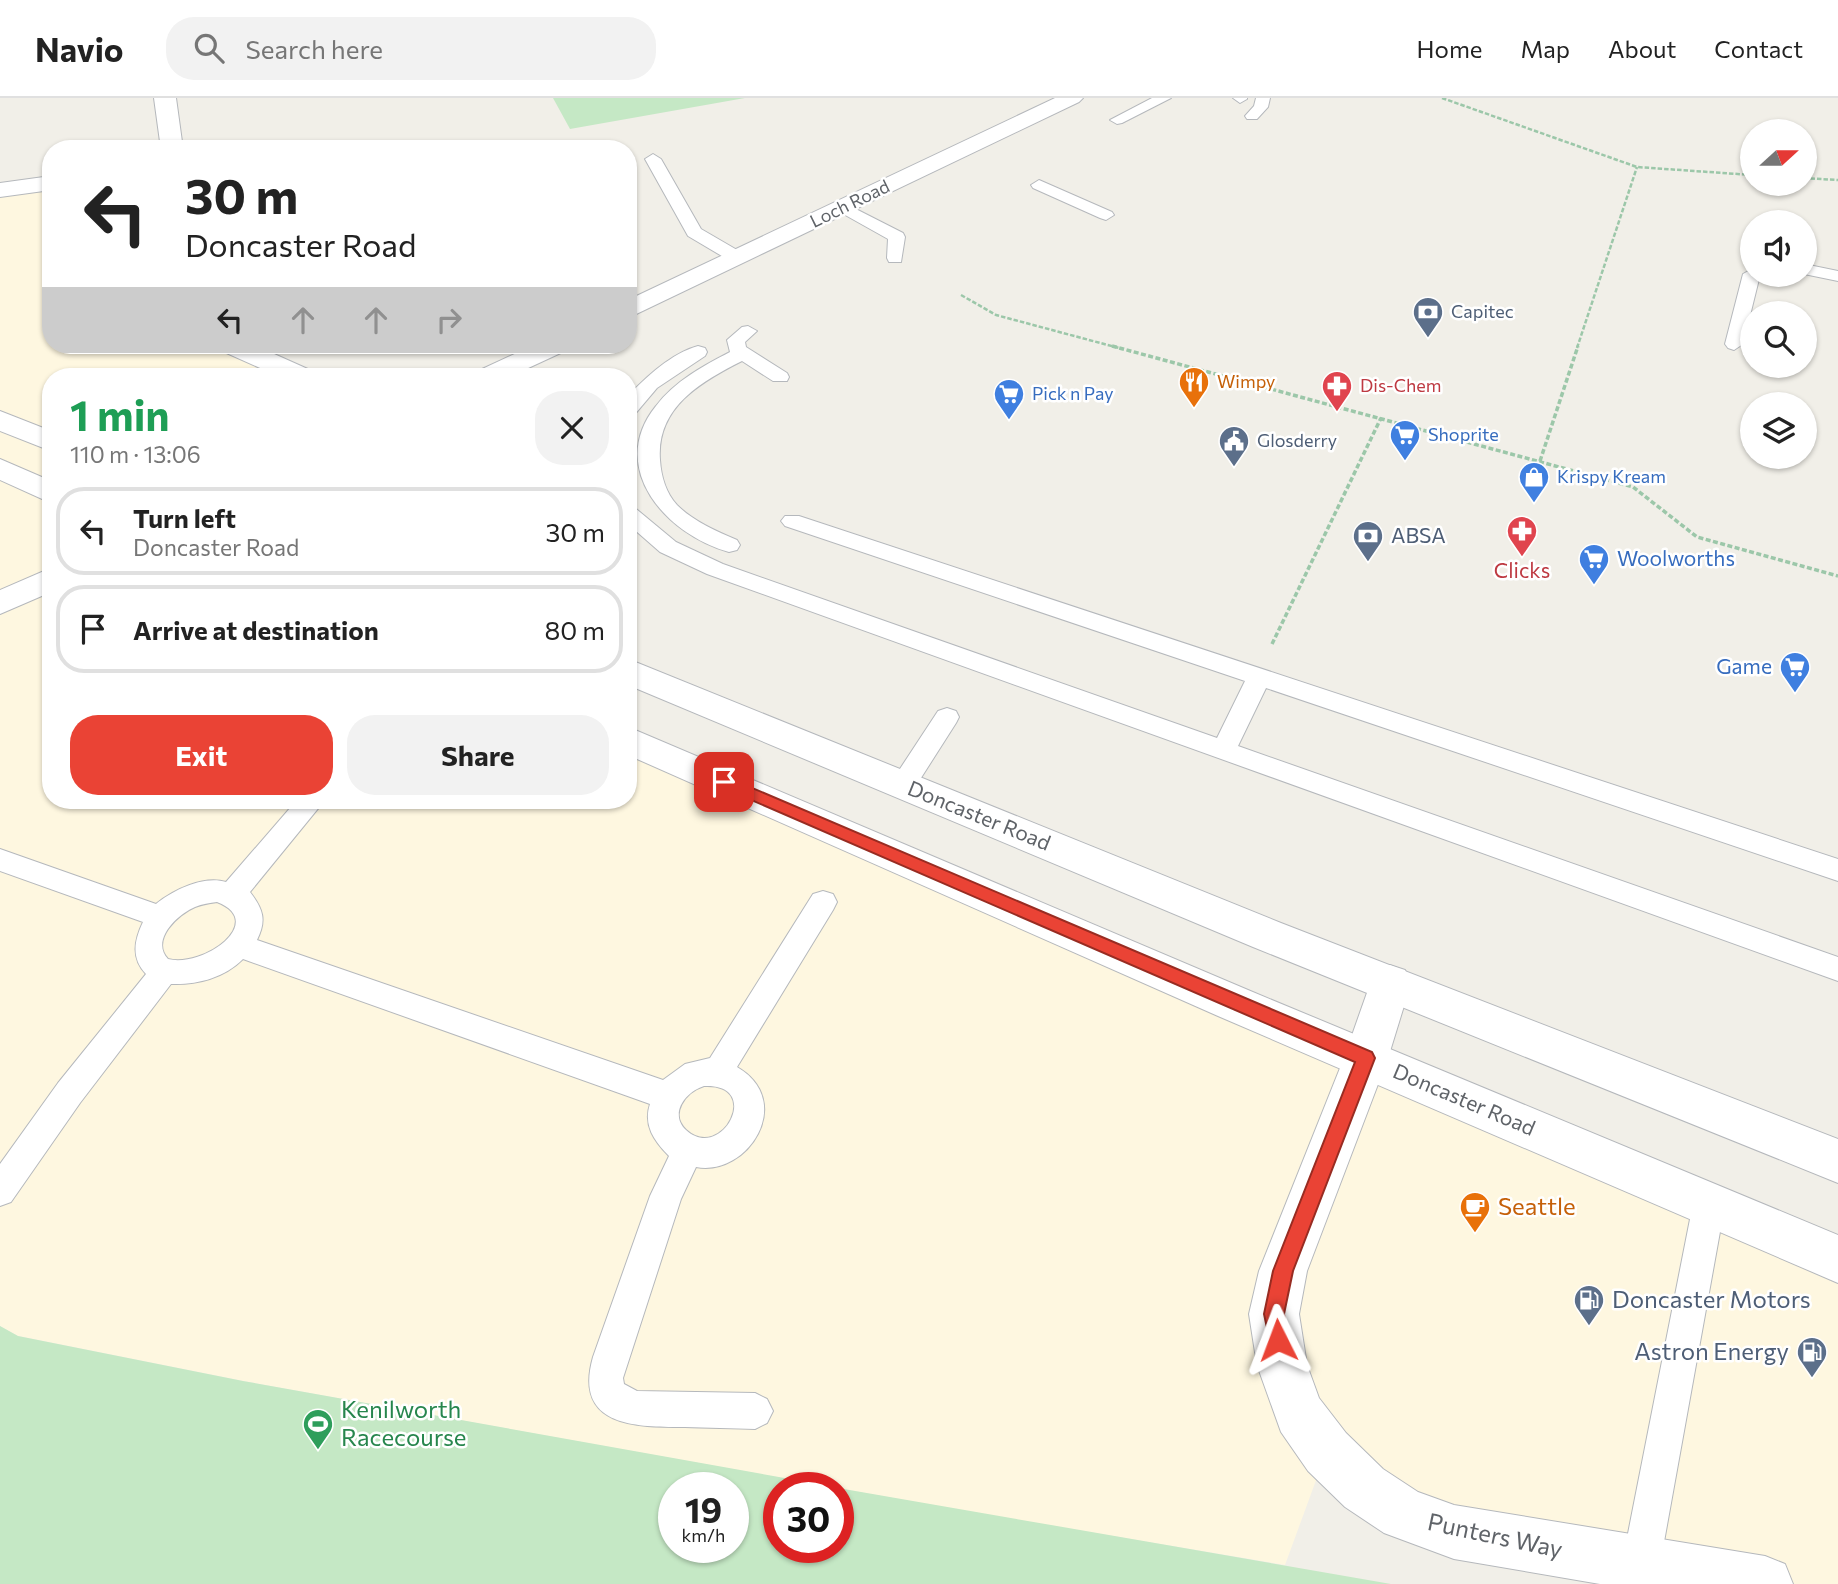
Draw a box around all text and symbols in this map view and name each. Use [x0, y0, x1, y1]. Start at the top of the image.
search box [166, 17, 656, 80]
text: Navio [35, 28, 124, 69]
icon: search [190, 29, 228, 67]
text: Search here [246, 33, 383, 64]
text: Home [1417, 34, 1483, 63]
text: Map [1521, 34, 1570, 63]
text: About [1608, 34, 1676, 63]
text: Contact [1714, 34, 1803, 63]
north arrow [1740, 119, 1816, 196]
map controls [1740, 119, 1817, 469]
text: 30 m [185, 164, 298, 224]
icon: left [70, 168, 161, 259]
street label: Loch Road [806, 174, 893, 232]
button: sound [1740, 210, 1817, 287]
text: Doncaster Road [185, 224, 416, 264]
bank icon: Capitec [1411, 295, 1445, 339]
place label: Capitec [1451, 300, 1514, 322]
icon: left [211, 301, 249, 339]
icon: ahead [284, 301, 322, 339]
icon: ahead [357, 301, 395, 339]
icon: right [430, 301, 468, 339]
button: search [1740, 301, 1817, 378]
restaurant icon: Wimpy [1177, 365, 1211, 409]
pharmacy icon: Dis-Chem [1320, 369, 1354, 413]
place label: Wimpy [1217, 370, 1275, 392]
place label: Dis-Chem [1360, 374, 1442, 396]
supermarket icon: Pick n Pay [992, 377, 1026, 421]
place label: Pick n Pay [1032, 382, 1114, 404]
text: 1 min [70, 388, 170, 440]
button: close [535, 391, 609, 465]
button: layers [1740, 392, 1817, 469]
supermarket icon: Shoprite [1388, 418, 1422, 462]
place label: Shoprite [1428, 423, 1499, 445]
public building icon: Glosderry [1217, 424, 1251, 468]
place label: Glosderry [1257, 429, 1337, 451]
text: 110 m · 13:06 [70, 440, 201, 468]
shop icon: Krispy Kream [1517, 460, 1551, 504]
place label: Krispy Kream [1557, 465, 1666, 487]
text: Turn left [133, 502, 236, 533]
icon: left [74, 512, 112, 550]
pharmacy icon: Clicks [1505, 514, 1539, 558]
text: 30 m [546, 516, 605, 547]
bank icon: ABSA [1351, 519, 1385, 563]
place label: ABSA [1391, 522, 1446, 547]
text: Doncaster Road [133, 533, 299, 561]
supermarket icon: Woolworths [1577, 542, 1611, 586]
place label: Woolworths [1617, 545, 1735, 570]
place label: Clicks [1494, 557, 1550, 582]
icon: arrive [74, 610, 112, 648]
text: Arrive at destination [133, 614, 379, 645]
text: 80 m [545, 614, 605, 645]
supermarket icon: Game [1778, 650, 1812, 694]
place label: Game [1716, 653, 1772, 678]
button: Exit [70, 715, 333, 795]
button: Share [347, 715, 609, 795]
pin [694, 752, 754, 812]
icon: arrive [705, 763, 743, 801]
street label: Doncaster Road [904, 775, 1055, 855]
street label: Doncaster Road [1390, 1057, 1539, 1140]
cafe icon: Seattle [1458, 1190, 1492, 1234]
place label: Seattle [1498, 1191, 1576, 1220]
fuel station icon: Doncaster Motors [1572, 1283, 1606, 1327]
place label: Doncaster Motors [1612, 1284, 1811, 1313]
position arrow [1241, 1303, 1315, 1377]
fuel station icon: Astron Energy [1795, 1335, 1829, 1379]
place label: Astron Energy [1634, 1336, 1789, 1365]
place label: Kenilworth Racecourse [341, 1394, 466, 1451]
sports icon: Kenilworth Racecourse [301, 1407, 335, 1451]
speed limit sign: 30 [763, 1472, 854, 1563]
text: 19 [685, 1487, 722, 1530]
street label: Punters Way [1425, 1506, 1565, 1563]
text: km/h [682, 1524, 725, 1546]

